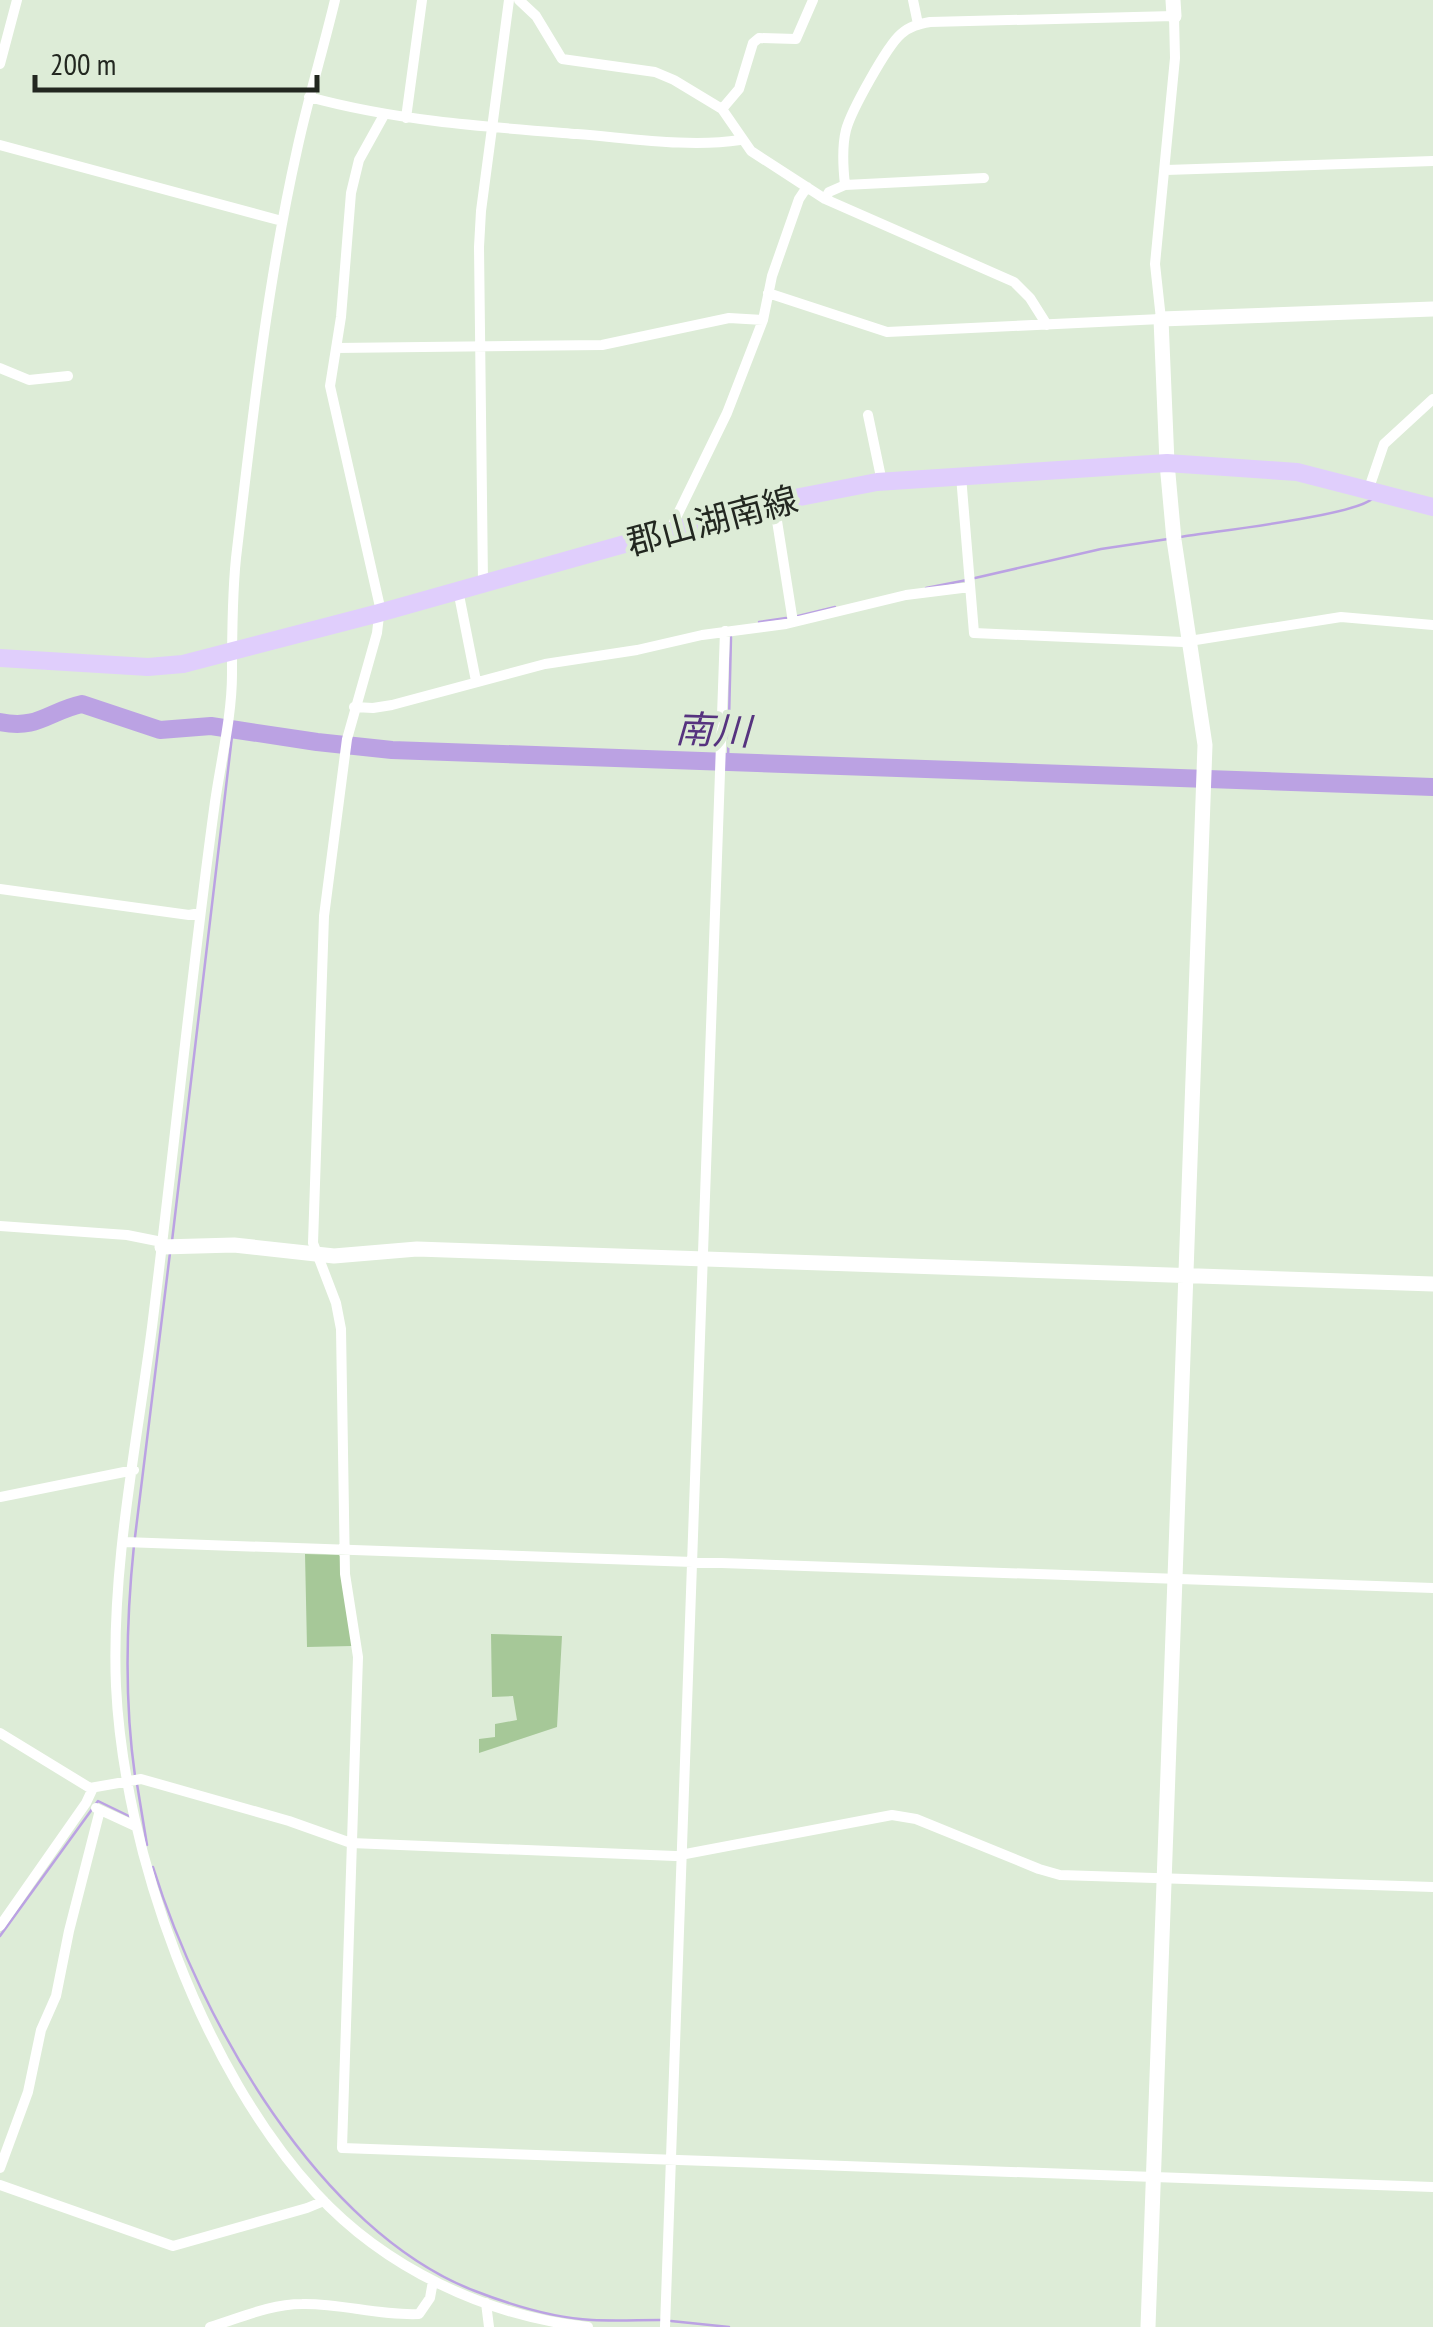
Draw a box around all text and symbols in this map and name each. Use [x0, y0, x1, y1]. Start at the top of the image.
scale bar [35, 30, 318, 92]
text: 200 m [50, 44, 116, 83]
street label: 郡山湖南線 [622, 475, 802, 565]
water label: 南川 [674, 703, 756, 755]

